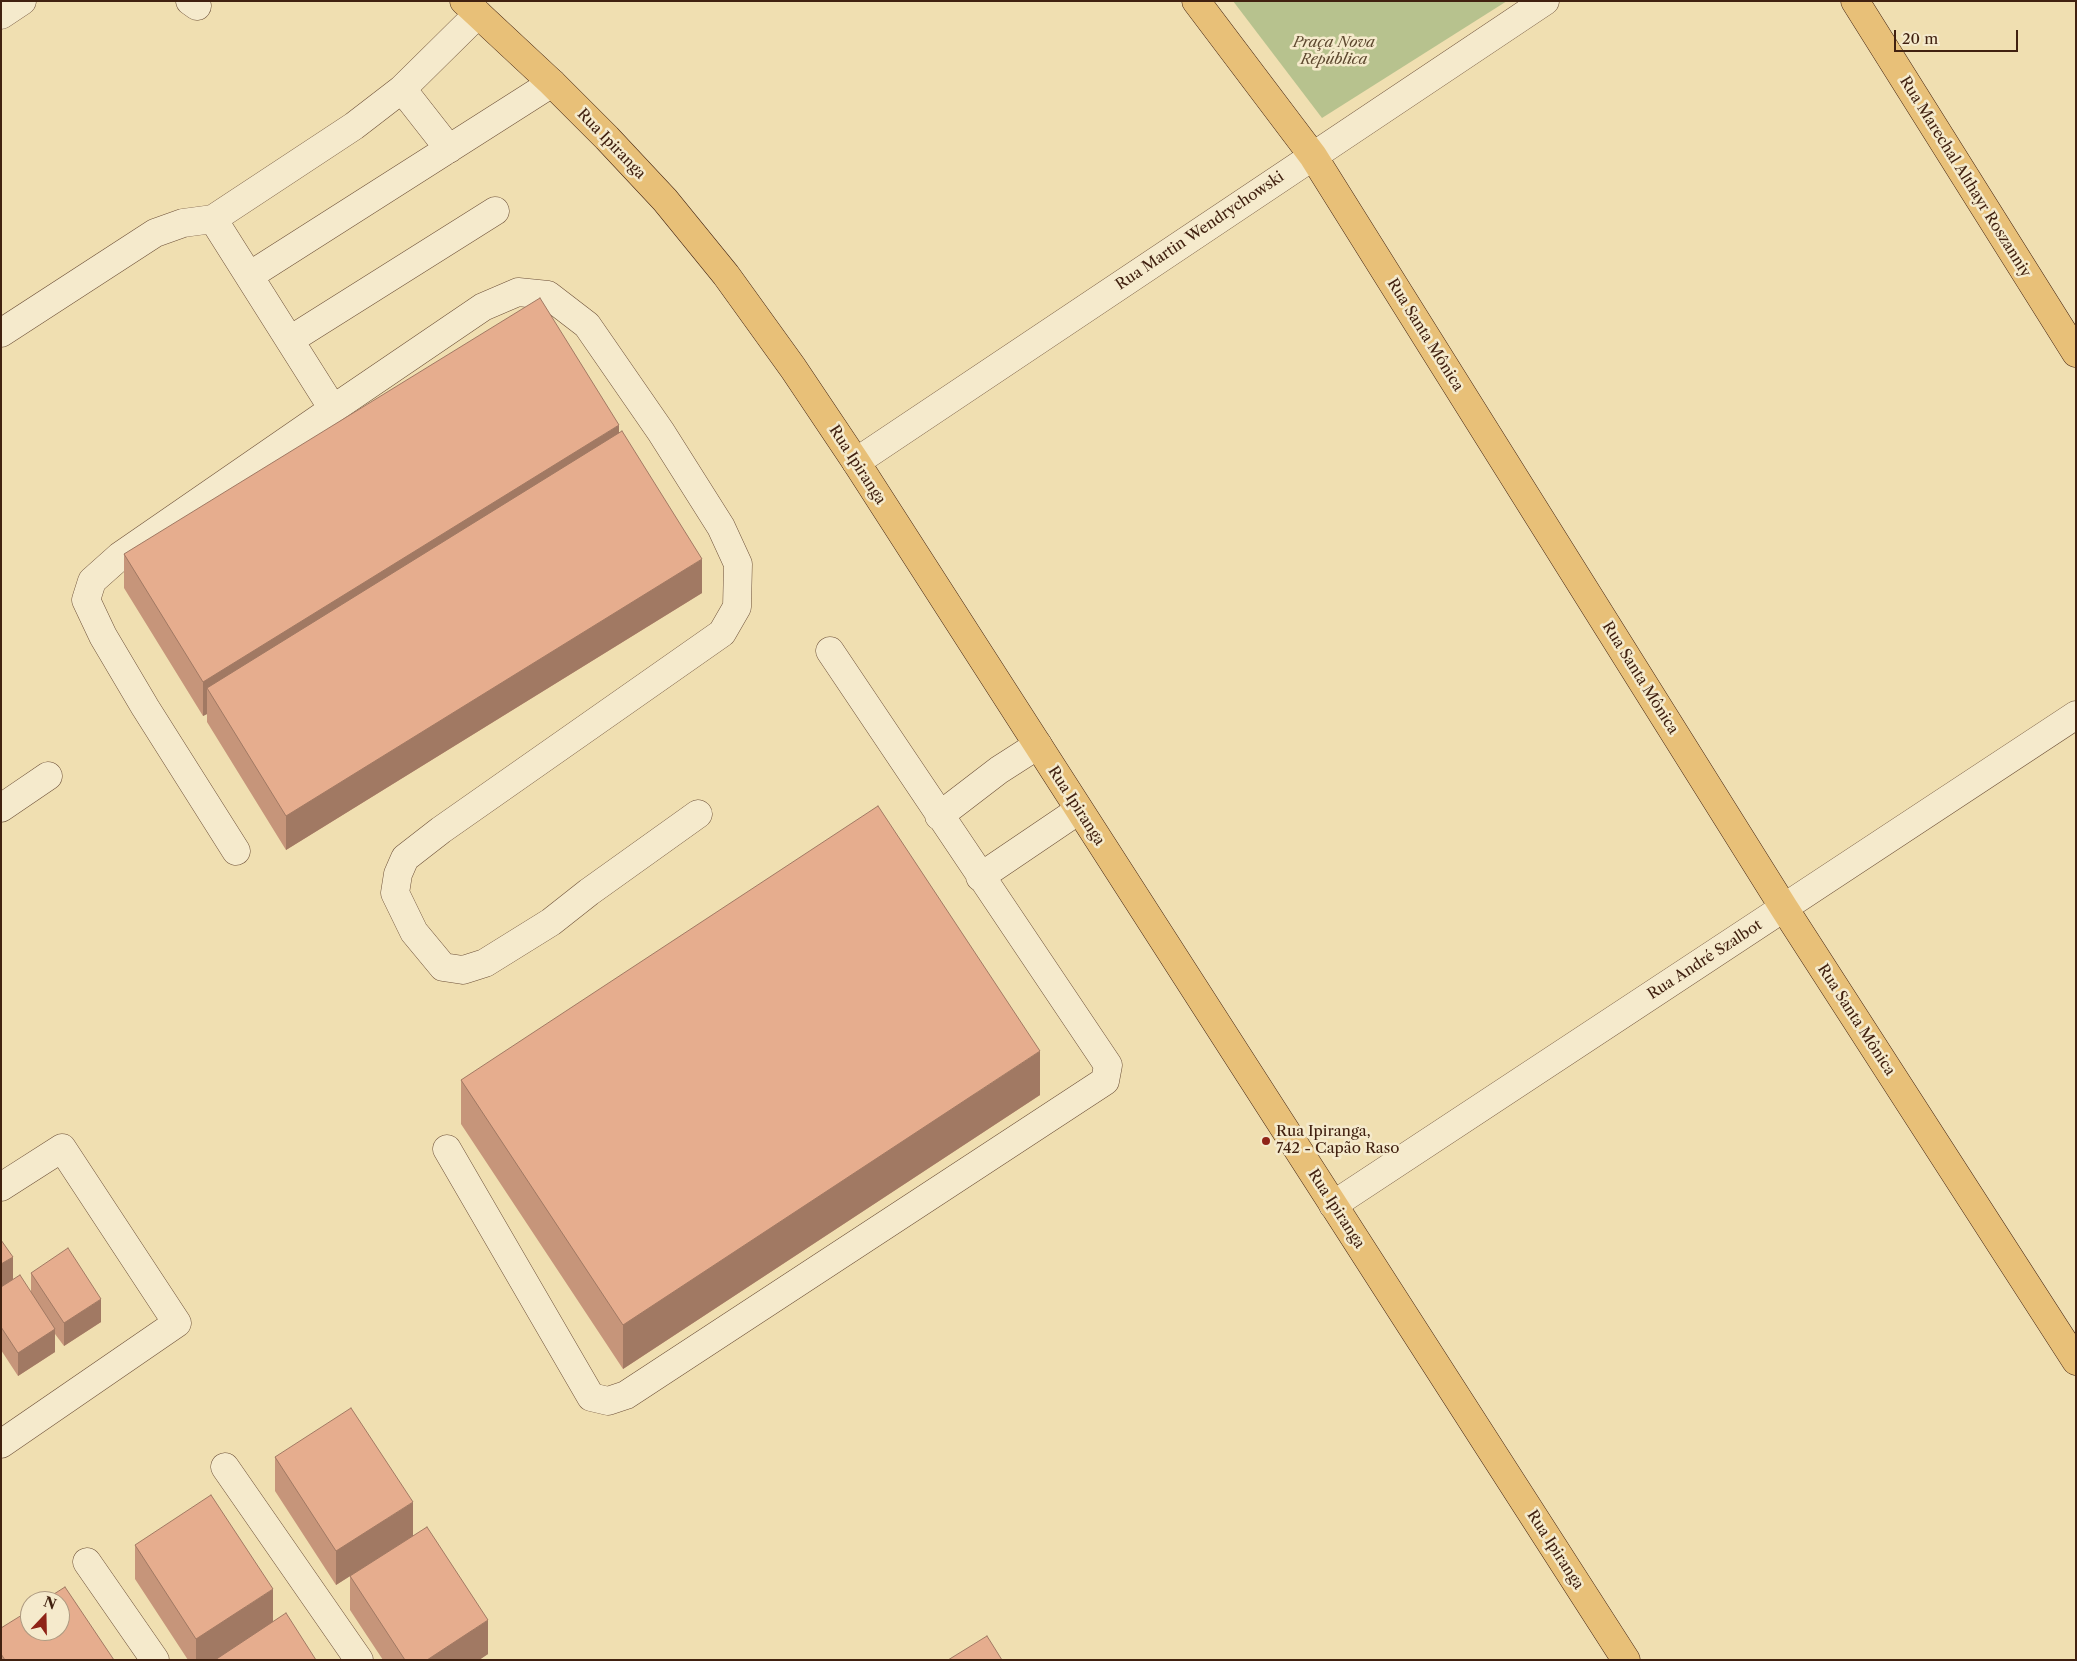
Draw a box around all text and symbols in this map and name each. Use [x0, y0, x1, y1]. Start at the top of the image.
scale bar [1897, 20, 2021, 52]
text: 20 m [1902, 29, 1938, 48]
park label: Praça Nova República [1293, 34, 1375, 69]
street label: Rua Marechal Althayr Roszanniy [1896, 73, 2034, 281]
street label: Rua Ipiranga [573, 105, 649, 183]
street label: Rua Martin Wendrychowski [1113, 168, 1287, 294]
street label: Rua Santa Mônica [1383, 275, 1467, 395]
street label: Rua Ipiranga [825, 422, 889, 508]
street label: Rua Santa Mônica [1598, 618, 1682, 738]
street label: Rua Ipiranga [1044, 763, 1108, 849]
street label: Rua André Szalbot [1644, 916, 1766, 1004]
street label: Rua Santa Mônica [1813, 961, 1899, 1079]
place label: Rua Ipiranga, 742 - Capão Raso [1276, 1123, 1400, 1158]
marker: Rua Ipiranga, 742 - Capão Raso [1260, 1135, 1272, 1147]
street label: Rua Ipiranga [1304, 1166, 1368, 1252]
street label: Rua Ipiranga [1523, 1507, 1587, 1593]
north arrow [20, 1591, 70, 1641]
text: N [41, 1592, 59, 1614]

